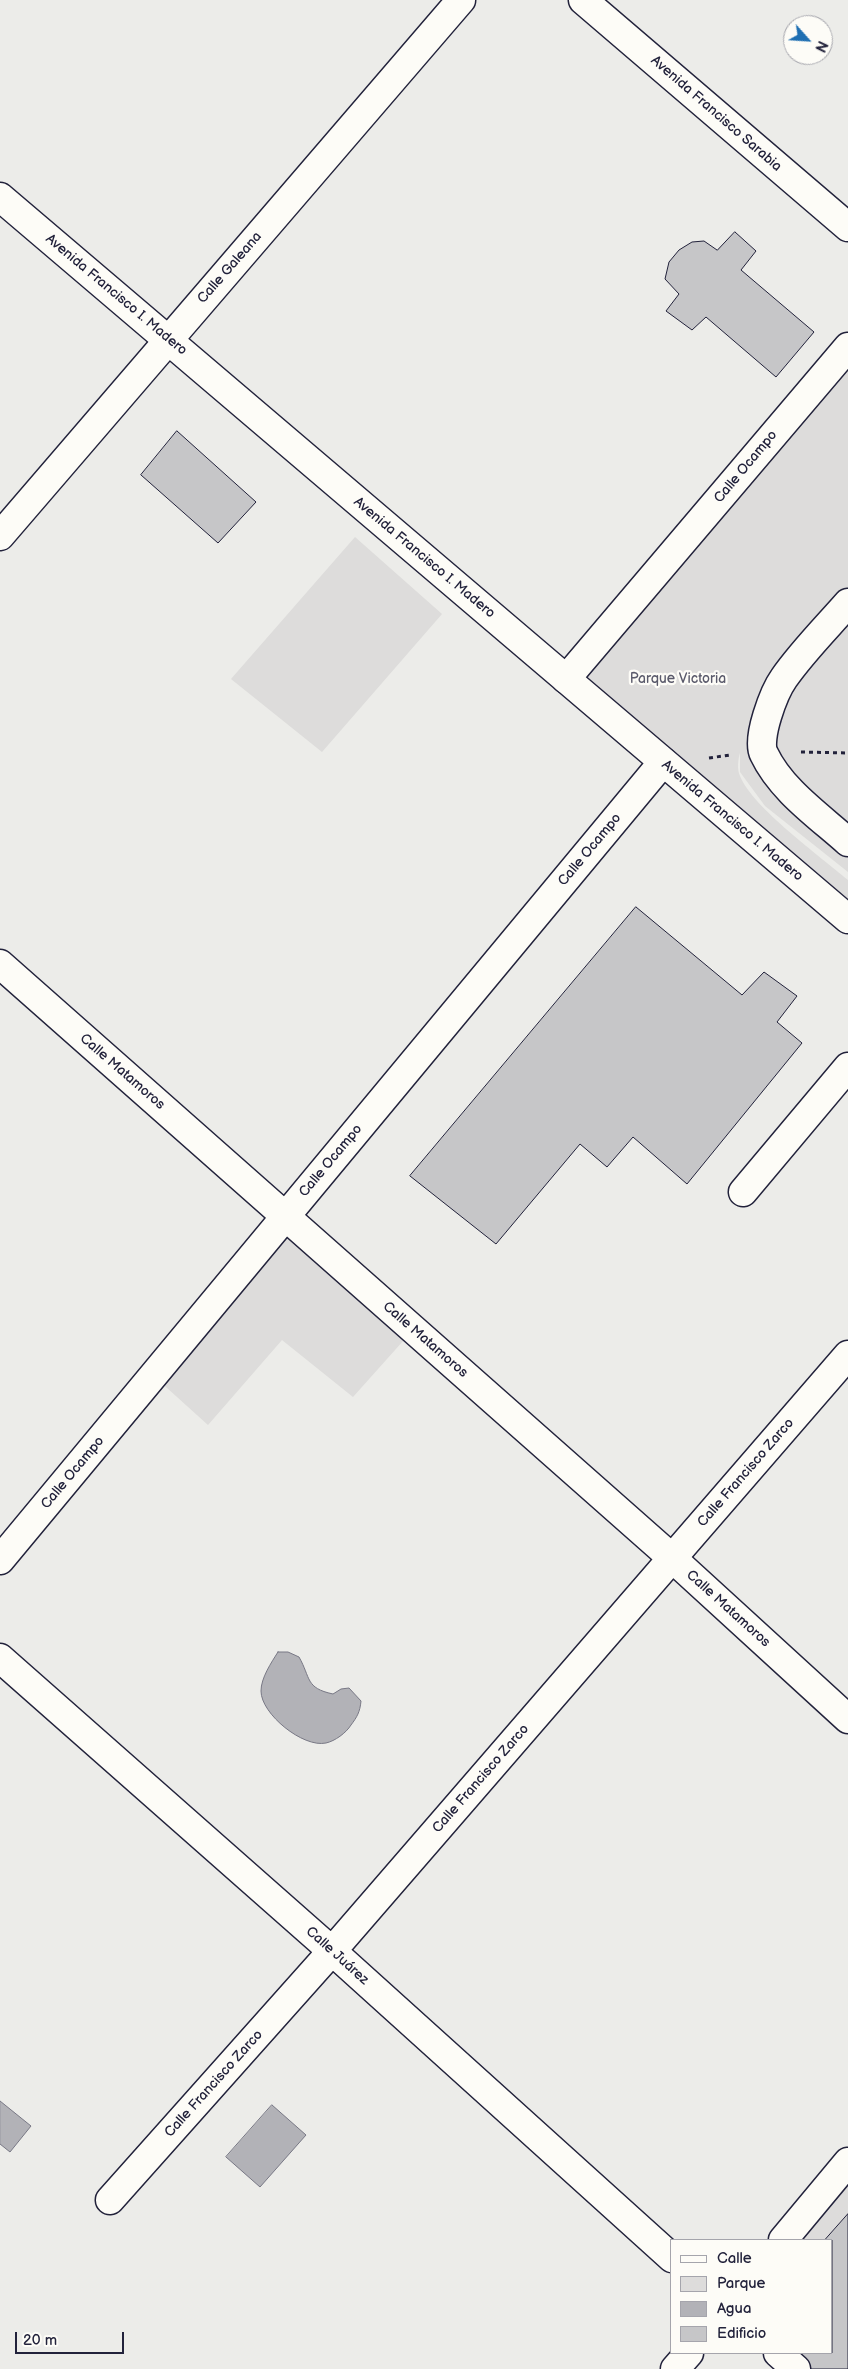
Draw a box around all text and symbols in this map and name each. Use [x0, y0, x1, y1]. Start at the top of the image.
north arrow [783, 15, 833, 65]
text: N [811, 38, 831, 55]
street label: Avenida Francisco Sarabia [647, 53, 785, 175]
street label: Calle Galeana [194, 229, 266, 307]
street label: Avenida Francisco I. Madero [42, 231, 190, 359]
street label: Calle Ocampo [711, 427, 781, 507]
street label: Avenida Francisco I. Madero [350, 494, 498, 622]
park label: Parque Victoria [630, 671, 726, 687]
street label: Avenida Francisco I. Madero [658, 757, 806, 885]
street label: Calle Ocampo [555, 810, 625, 890]
street label: Calle Matamoros [76, 1031, 168, 1113]
street label: Calle Ocampo [296, 1121, 366, 1201]
street label: Calle Matamoros [379, 1299, 471, 1381]
street label: Calle Francisco Zarco [694, 1415, 798, 1531]
street label: Calle Ocampo [38, 1433, 108, 1513]
street label: Calle Matamoros [683, 1567, 773, 1651]
street label: Calle Francisco Zarco [429, 1721, 533, 1837]
street label: Calle Juárez [302, 1923, 372, 1989]
street label: Calle Francisco Zarco [161, 2027, 267, 2141]
legend [670, 2239, 833, 2354]
text: Calle [717, 2249, 752, 2268]
text: Parque [717, 2274, 765, 2293]
text: Agua [717, 2299, 751, 2318]
scale bar [18, 2322, 126, 2354]
text: Edificio [717, 2324, 766, 2343]
text: 20 m [23, 2331, 57, 2350]

